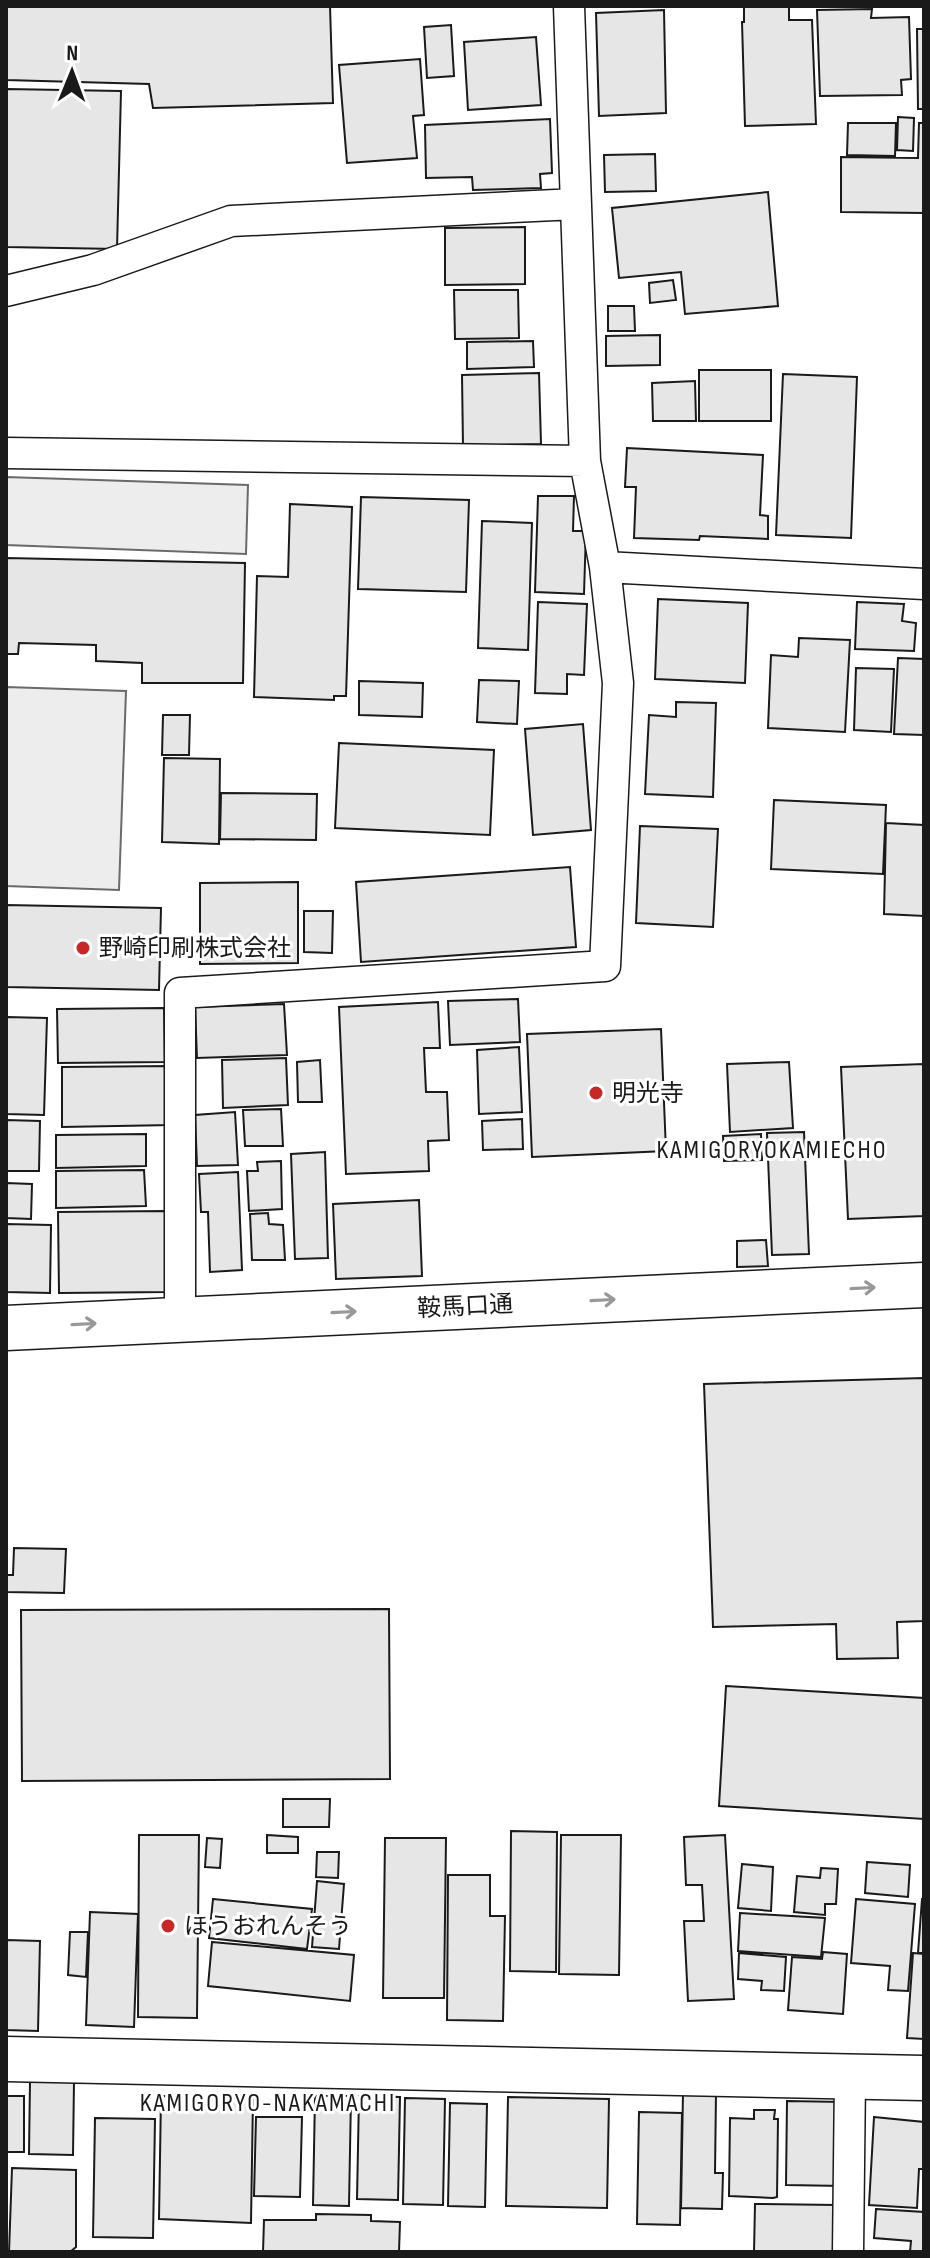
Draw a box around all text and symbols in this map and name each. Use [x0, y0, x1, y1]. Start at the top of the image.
north arrow [32, 32, 112, 112]
text: N [66, 40, 78, 67]
place label: 野崎印刷株式会社 [99, 934, 291, 963]
marker: 野崎印刷株式会社 [74, 939, 92, 957]
place label: 明光寺 [612, 1079, 684, 1108]
marker: 明光寺 [587, 1084, 605, 1102]
district label: KAMIGORYOKAMIECHO [657, 1135, 887, 1166]
one-way arrow [849, 1281, 876, 1296]
street label: 鞍馬口通 [416, 1290, 514, 1323]
one-way arrow [589, 1292, 616, 1307]
one-way arrow [330, 1304, 357, 1319]
one-way arrow [70, 1316, 97, 1331]
place label: ほうおれんそう [184, 1912, 352, 1941]
marker: ほうおれんそう [159, 1917, 177, 1935]
district label: KAMIGORYO-NAKAMACHI [140, 2088, 396, 2119]

